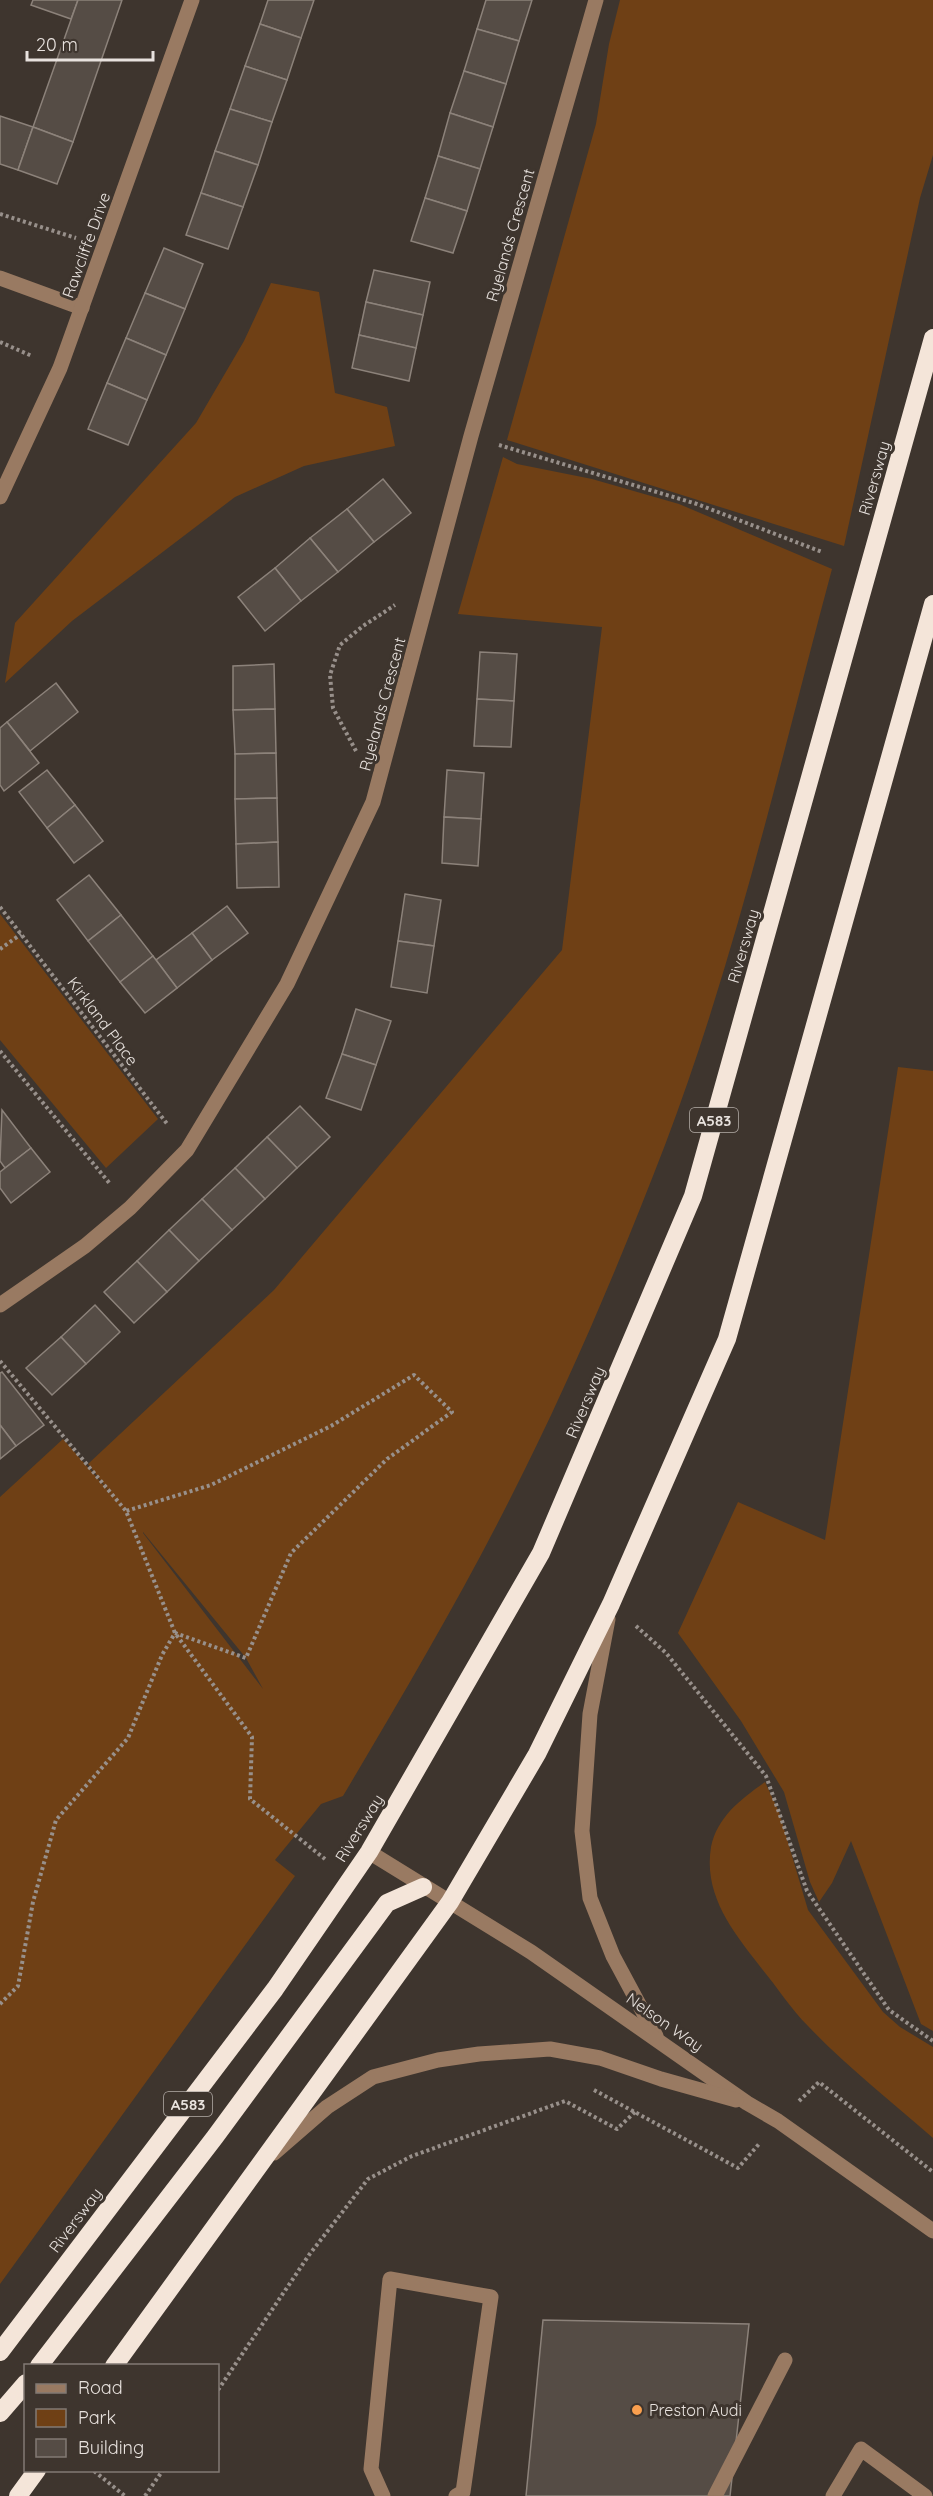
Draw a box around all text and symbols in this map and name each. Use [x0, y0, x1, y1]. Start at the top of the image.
scale bar [27, 24, 153, 62]
text: 20 m [36, 33, 78, 56]
street label: Ryelands Crescent [481, 166, 539, 304]
street label: Rawcliffe Drive [58, 189, 114, 301]
street label: Riversway [854, 439, 894, 517]
street label: Ryelands Crescent [355, 635, 409, 773]
street label: Riversway [723, 907, 763, 985]
street label: Kirkland Place [63, 973, 143, 1069]
road number: A583 [690, 1108, 738, 1132]
street label: Riversway [561, 1363, 609, 1441]
street label: Riversway [330, 1790, 388, 1866]
street label: Nelson Way [623, 1988, 707, 2056]
road number: A583 [164, 2092, 212, 2116]
street label: Riversway [44, 2184, 106, 2256]
legend [24, 2364, 219, 2472]
text: Road [78, 2376, 123, 2399]
place label: Preston Audi [649, 2400, 742, 2420]
marker: Preston Audi [630, 2403, 644, 2417]
text: Park [78, 2406, 116, 2429]
text: Building [78, 2436, 144, 2459]

